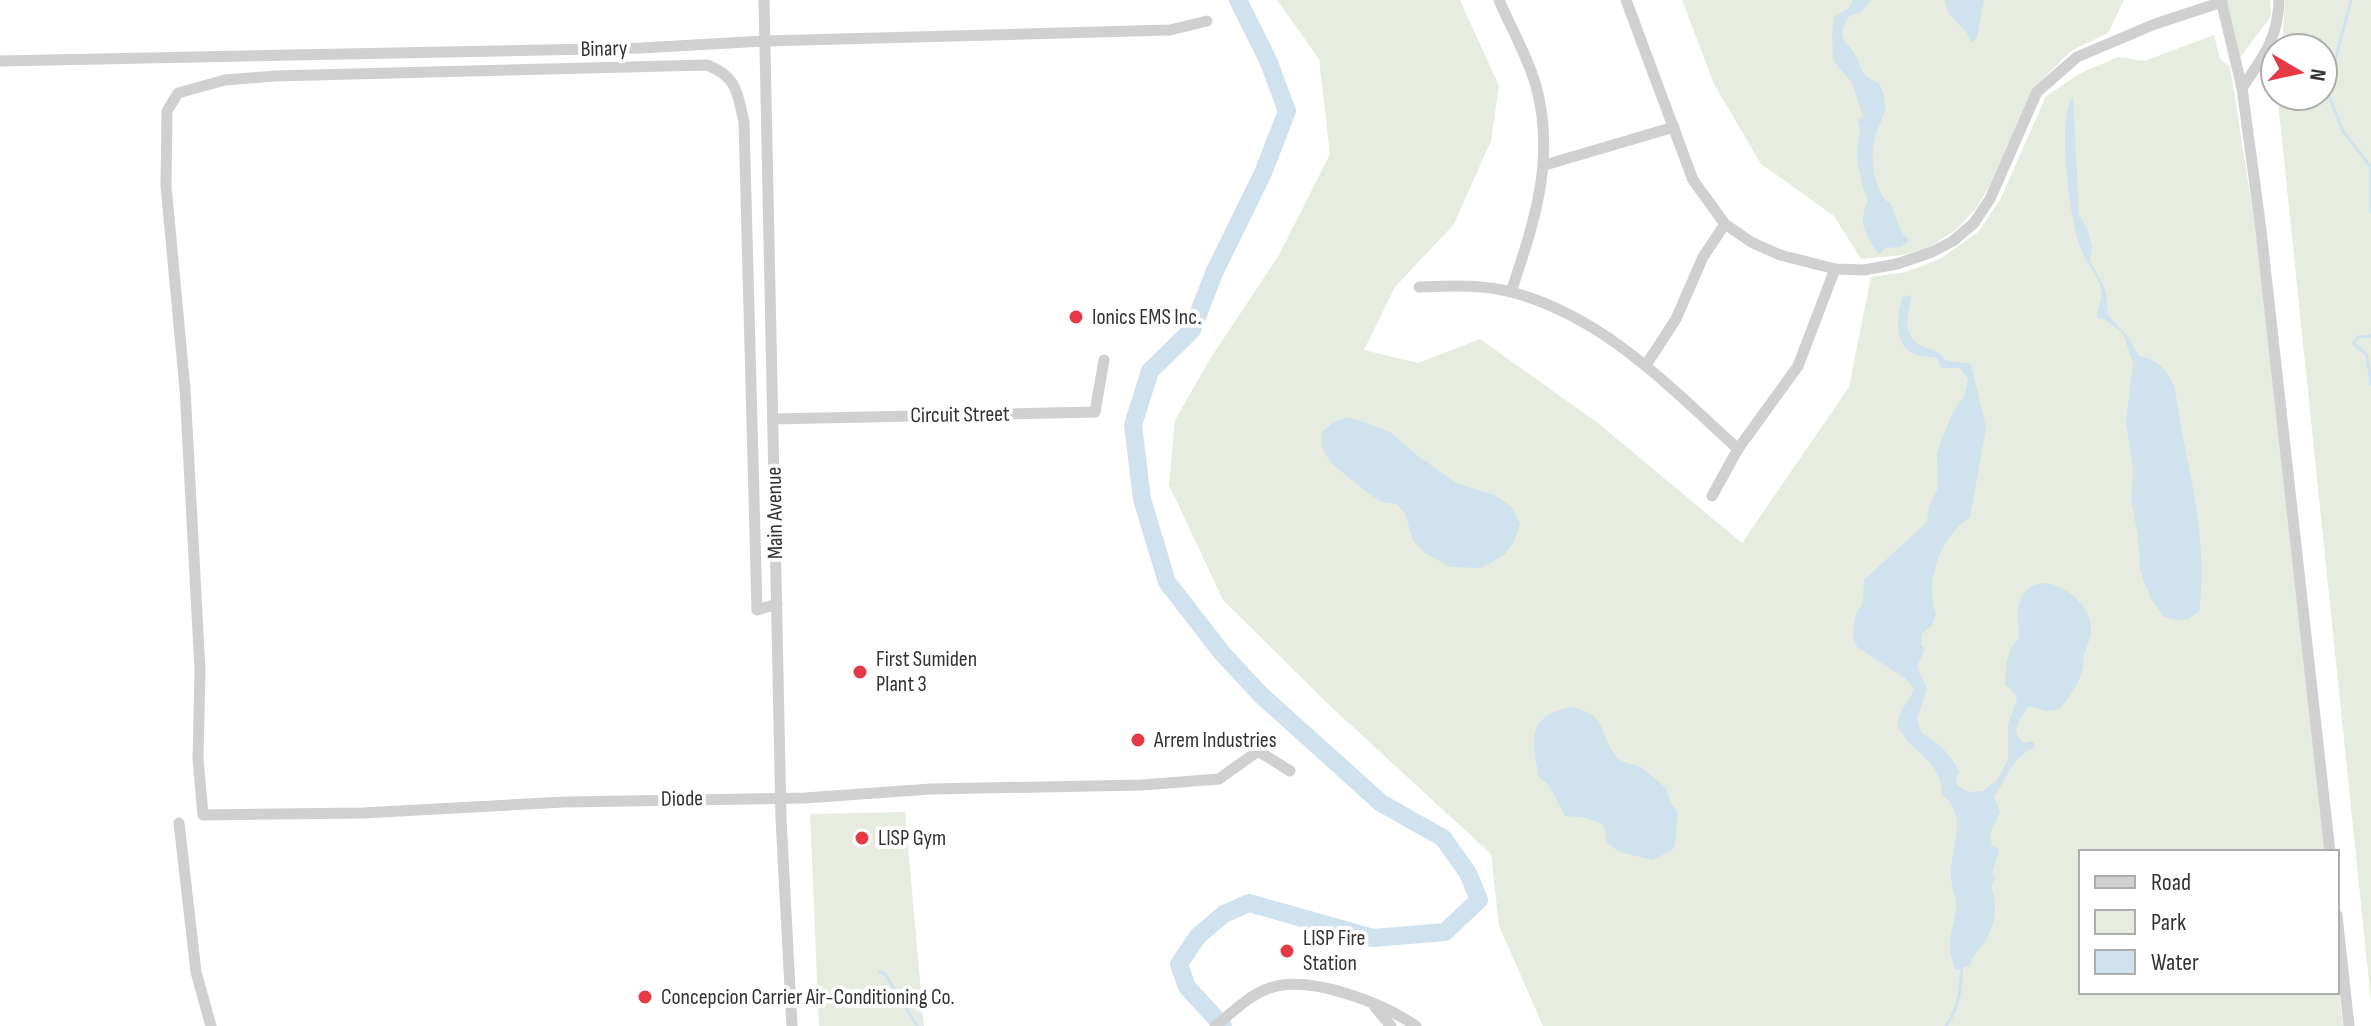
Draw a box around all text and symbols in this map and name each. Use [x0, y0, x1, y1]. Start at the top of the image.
north arrow [2259, 32, 2339, 112]
street label: Binary [580, 35, 628, 63]
text: N [2303, 67, 2332, 83]
place label: Ionics EMS Inc. [1092, 304, 1202, 331]
marker: Ionics EMS Inc. [1067, 308, 1085, 326]
street label: Circuit Street [910, 401, 1010, 429]
street label: Main Avenue [761, 467, 789, 559]
place label: First Sumiden Plant 3 [876, 646, 977, 698]
marker: First Sumiden Plant 3 [851, 663, 869, 681]
place label: Arrem Industries [1153, 727, 1277, 754]
marker: Arrem Industries [1129, 731, 1147, 749]
street label: Diode [661, 785, 703, 813]
place label: LISP Gym [878, 825, 946, 852]
marker: LISP Gym [853, 829, 871, 847]
legend [2079, 850, 2339, 994]
text: Road [2151, 868, 2191, 897]
text: Park [2151, 908, 2186, 937]
place label: LISP Fire Station [1303, 925, 1365, 977]
marker: LISP Fire Station [1278, 942, 1296, 960]
text: Water [2151, 948, 2199, 977]
place label: Concepcion Carrier Air-Conditioning Co. [661, 984, 955, 1011]
marker: Concepcion Carrier Air-Conditioning Co. [636, 988, 654, 1006]

